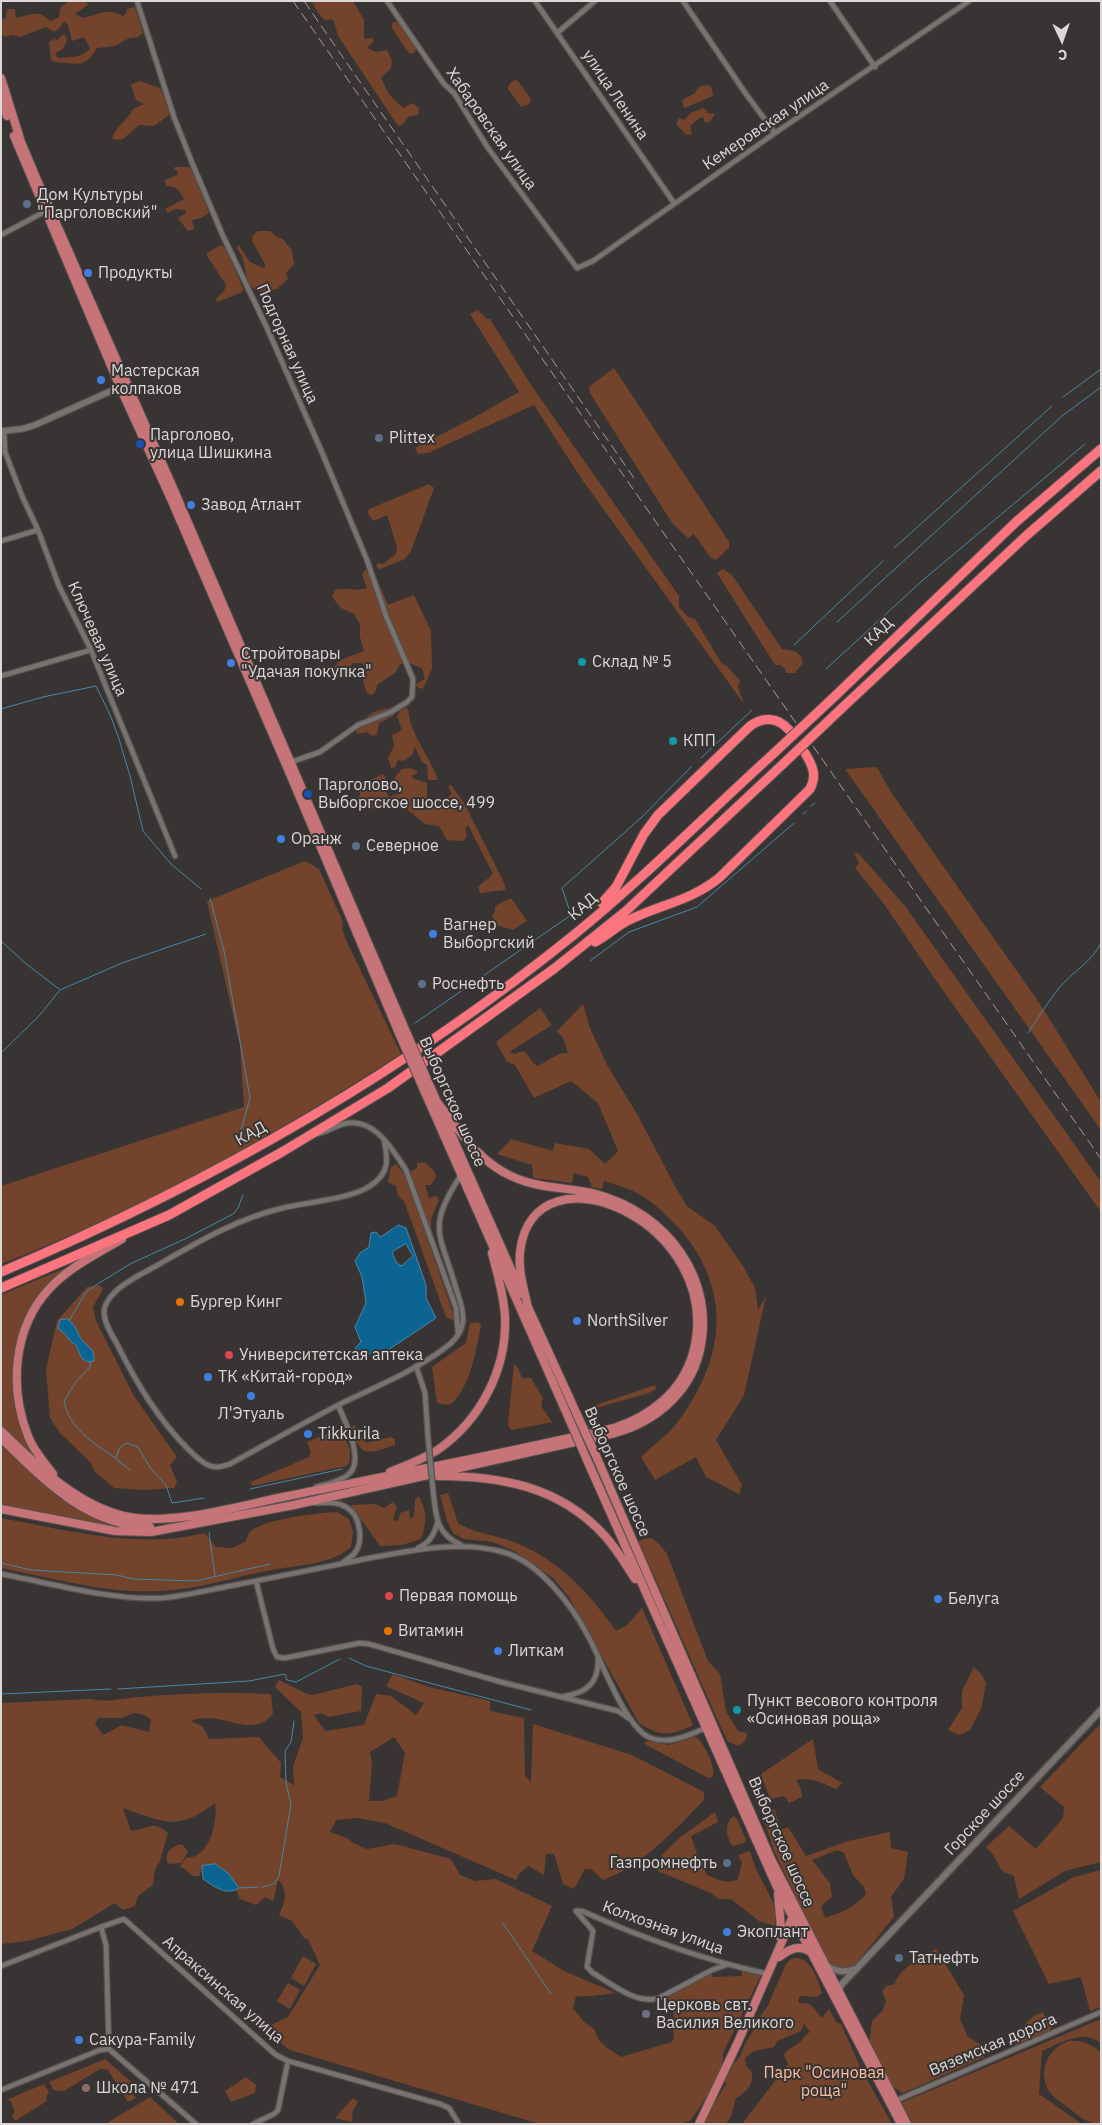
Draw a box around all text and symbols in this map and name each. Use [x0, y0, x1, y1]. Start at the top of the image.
north arrow [1037, 15, 1087, 65]
street label: улица Ленина [578, 46, 652, 144]
text: С [1058, 46, 1068, 64]
street label: Хабаровская улица [442, 64, 540, 194]
street label: Кемеровская улица [699, 76, 833, 174]
place label: Дом Культуры "Парголовский" [37, 185, 157, 223]
marker: Дом Культуры "Парголовский" [21, 198, 33, 210]
place label: Продукты [98, 263, 173, 283]
marker: Продукты [82, 267, 94, 279]
street label: Подгорная улица [252, 281, 322, 407]
place label: Мастерская колпаков [111, 361, 200, 399]
marker: Мастерская колпаков [95, 374, 107, 386]
place label: Парголово, улица Шишкина [150, 425, 272, 463]
place label: Plittex [389, 428, 435, 448]
marker: Plittex [373, 432, 385, 444]
marker: Парголово, улица Шишкина [134, 438, 146, 450]
place label: Завод Атлант [201, 495, 302, 515]
marker: Завод Атлант [185, 499, 197, 511]
street label: Ключевая улица [63, 579, 131, 699]
street label: КАД [861, 614, 897, 650]
place label: Cтройтовары "Удачая покупка" [241, 644, 372, 682]
place label: Склад № 5 [592, 652, 672, 672]
marker: Склад № 5 [576, 656, 588, 668]
marker: Cтройтовары "Удачая покупка" [225, 657, 237, 669]
place label: КПП [683, 731, 716, 751]
marker: КПП [667, 735, 679, 747]
place label: Парголово, Выборгское шоссе, 499 [318, 775, 495, 813]
marker: Парголово, Выборгское шоссе, 499 [302, 788, 314, 800]
place label: Оранж [291, 829, 342, 849]
marker: Оранж [275, 833, 287, 845]
place label: Северное [366, 836, 439, 856]
marker: Северное [350, 840, 362, 852]
street label: КАД [564, 889, 602, 925]
place label: Вагнер Выборгский [443, 915, 535, 953]
marker: Вагнер Выборгский [427, 928, 439, 940]
place label: Роснефть [432, 974, 504, 994]
marker: Роснефть [416, 978, 428, 990]
street label: Выборгское шоссе [415, 1034, 489, 1170]
street label: КАД [232, 1118, 270, 1150]
place label: Бургер Кинг [190, 1292, 282, 1312]
marker: Бургер Кинг [174, 1296, 186, 1308]
place label: NorthSilver [587, 1311, 668, 1331]
marker: NorthSilver [571, 1315, 583, 1327]
place label: Университетская аптека [239, 1345, 423, 1365]
marker: Университетская аптека [223, 1349, 235, 1361]
place label: ТК «Китай-город» [218, 1367, 353, 1387]
marker: ТК «Китай-город» [202, 1371, 214, 1383]
marker: Л'Этуаль [245, 1390, 257, 1402]
place label: Л'Этуаль [218, 1404, 284, 1424]
street label: Выборгское шоссе [580, 1404, 654, 1540]
place label: Tikkurila [318, 1424, 380, 1444]
marker: Tikkurila [302, 1428, 314, 1440]
place label: Первая помощь [399, 1586, 518, 1606]
place label: Белуга [948, 1589, 999, 1609]
marker: Первая помощь [383, 1590, 395, 1602]
marker: Белуга [932, 1593, 944, 1605]
place label: Витамин [398, 1621, 464, 1641]
marker: Витамин [382, 1625, 394, 1637]
place label: Литкам [508, 1641, 564, 1661]
marker: Литкам [492, 1645, 504, 1657]
place label: Пункт весового контроля «Осиновая роща» [747, 1691, 938, 1729]
marker: Пункт весового контроля «Осиновая роща» [731, 1704, 743, 1716]
street label: Горское шоссе [941, 1767, 1029, 1859]
street label: Выборгское шоссе [744, 1774, 818, 1910]
place label: Газпромнефть [609, 1853, 717, 1873]
marker: Газпромнефть [721, 1857, 733, 1869]
street label: Колхозная улица [600, 1897, 726, 1959]
place label: Экоплант [737, 1922, 808, 1942]
marker: Экоплант [721, 1926, 733, 1938]
street label: Апраксинская улица [158, 1932, 288, 2048]
place label: Татнефть [909, 1948, 979, 1968]
marker: Татнефть [893, 1952, 905, 1964]
place label: Церковь свт. Василия Великого [656, 1995, 794, 2033]
marker: Церковь свт. Василия Великого [640, 2008, 652, 2020]
street label: Вяземская дорога [926, 2009, 1060, 2081]
place label: Сакура-Family [89, 2030, 195, 2050]
marker: Сакура-Family [73, 2034, 85, 2046]
park label: Парк "Осиновая роща" [763, 2063, 885, 2101]
place label: Школа № 471 [96, 2078, 199, 2098]
marker: Школа № 471 [80, 2082, 92, 2094]

